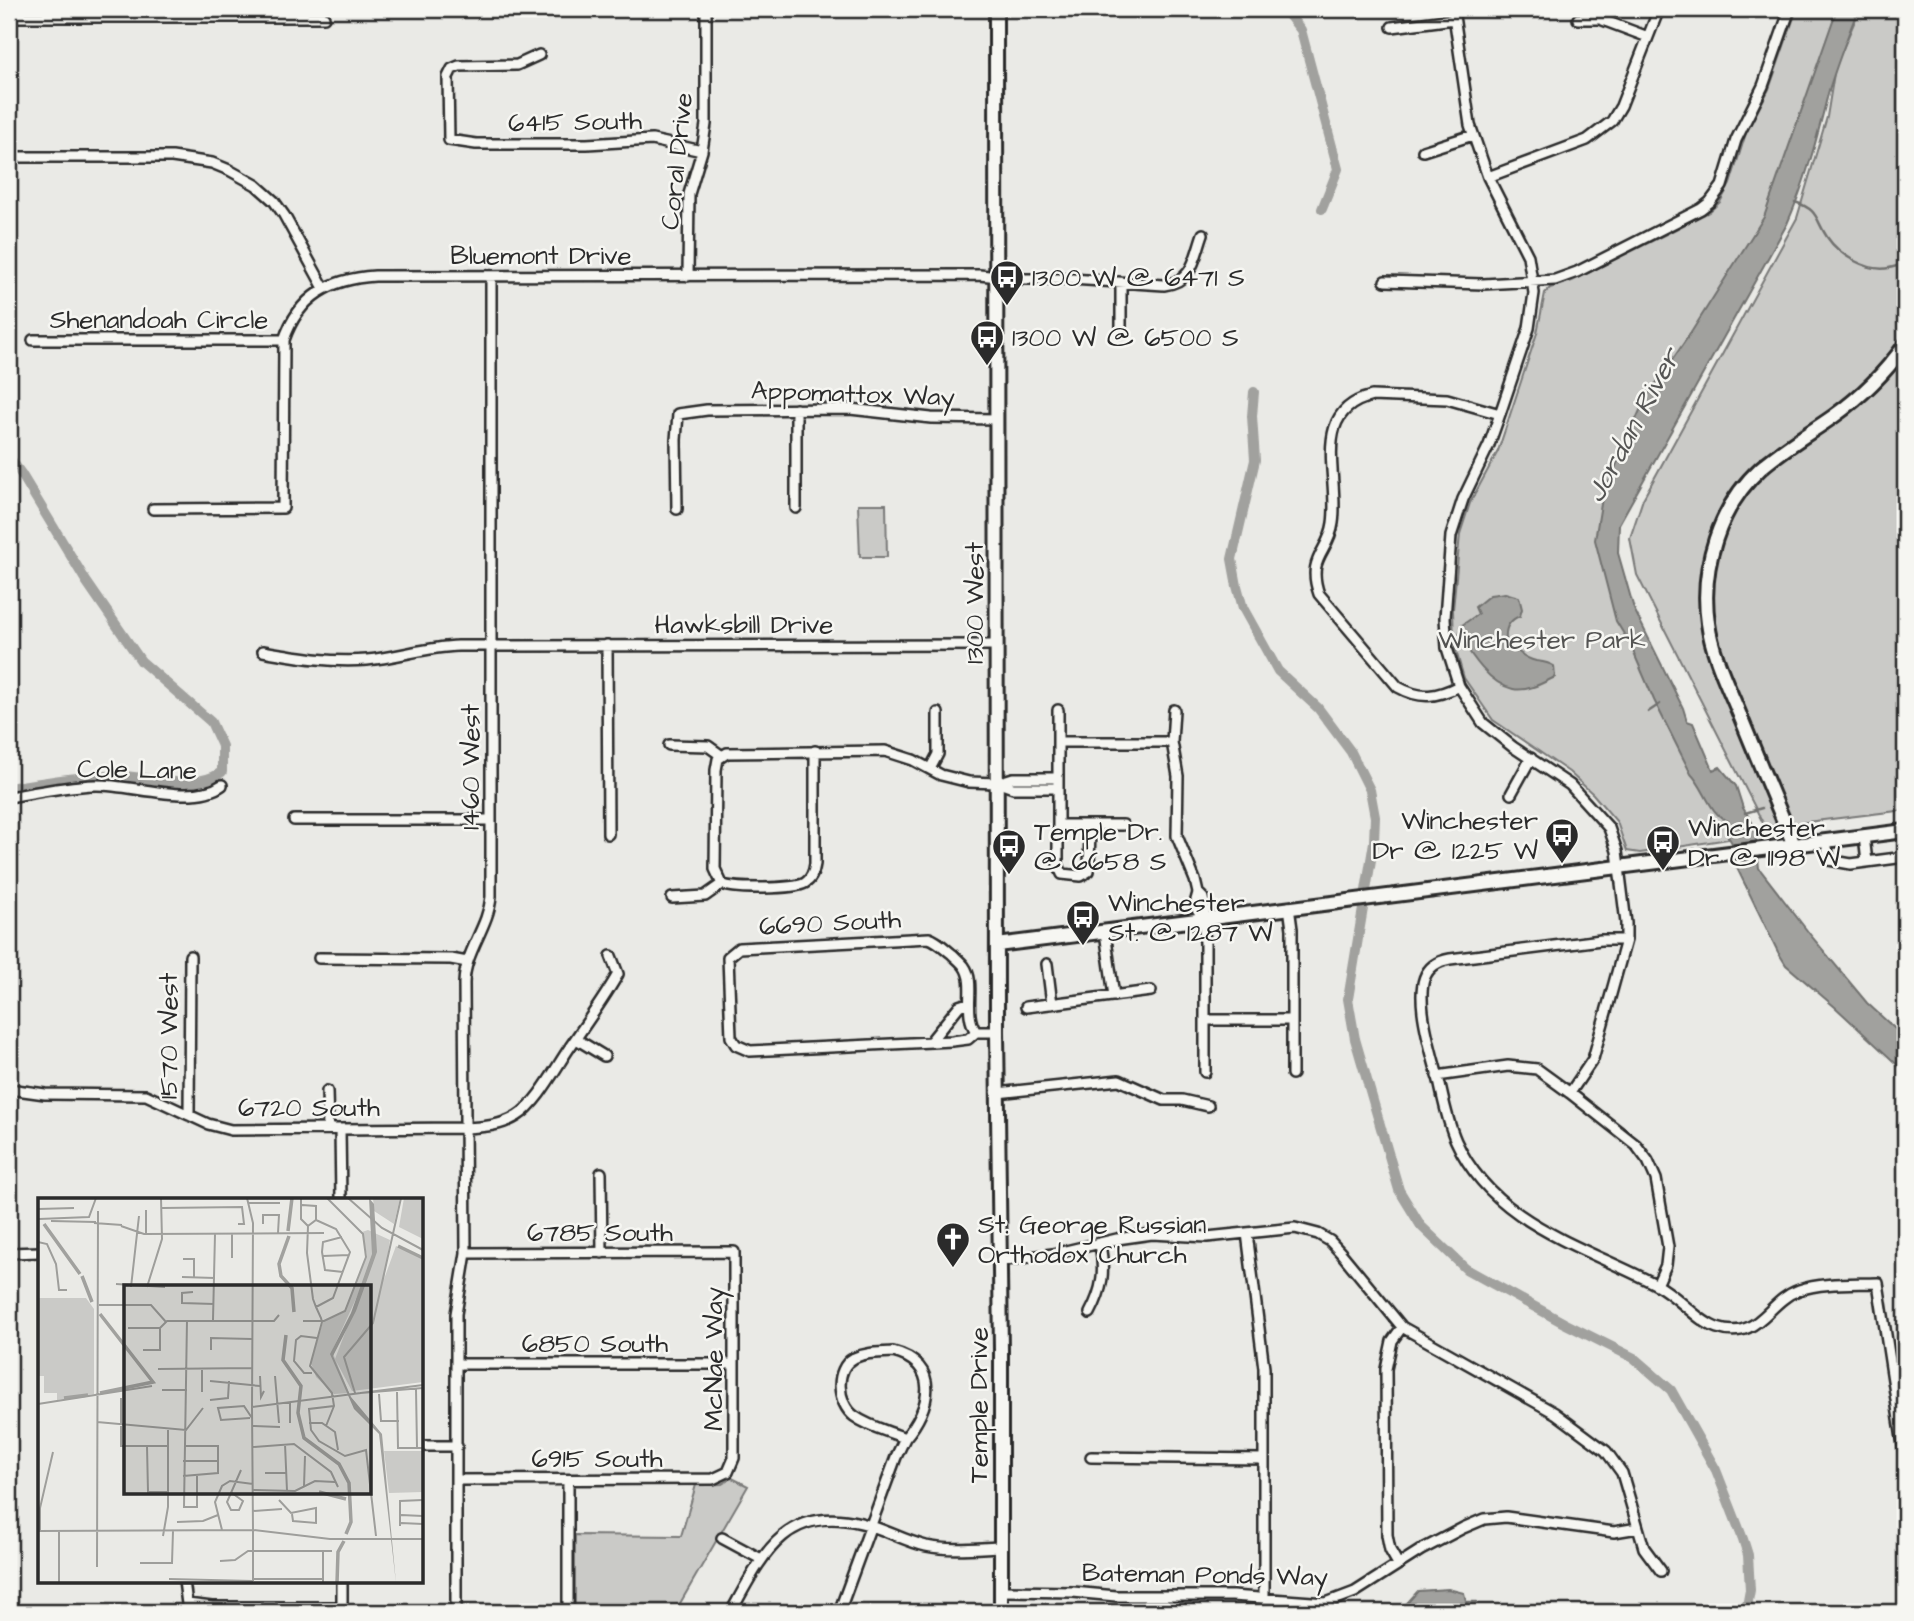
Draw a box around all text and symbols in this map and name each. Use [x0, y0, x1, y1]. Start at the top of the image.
street label: Coral Drive [652, 91, 702, 232]
street label: 6415 South [508, 103, 642, 141]
street label: Bluemont Drive [450, 238, 632, 274]
bus stop icon: 1300 W @ 6471 S [988, 258, 1026, 307]
place label: 1300 W @ 6471 S [1032, 260, 1245, 296]
street label: Shenandoah Circle [50, 302, 268, 338]
bus stop icon: 1300 W @ 6500 S [968, 318, 1006, 367]
place label: 1300 W @ 6500 S [1012, 320, 1239, 356]
water label: Jordan River [1576, 340, 1691, 510]
street label: Appomattox Way [750, 372, 955, 418]
street label: 1300 West [957, 542, 993, 664]
street label: Hawksbill Drive [655, 607, 833, 643]
park label: Winchester Park [1438, 622, 1646, 658]
street label: 1460 West [453, 703, 489, 830]
street label: Cole Lane [77, 751, 197, 789]
place label: Winchester Dr @ 1225 W [1373, 803, 1539, 869]
place label: Winchester Dr @ 1198 W [1688, 810, 1841, 876]
place label: Temple Dr. @ 6658 S [1034, 814, 1167, 880]
bus stop icon: Winchester Dr @ 1225 W [1543, 816, 1581, 865]
bus stop icon: Winchester Dr @ 1198 W [1644, 823, 1682, 872]
bus stop icon: Temple Dr. @ 6658 S [990, 827, 1028, 876]
place label: Winchester St. @ 1287 W [1108, 885, 1273, 951]
bus stop icon: Winchester St. @ 1287 W [1064, 898, 1102, 947]
street label: 6690 South [758, 901, 902, 945]
street label: 1570 West [151, 972, 187, 1099]
street label: 6720 South [238, 1090, 380, 1126]
inset map [38, 1198, 424, 1582]
place label: St. George Russian Orthodox Church [978, 1207, 1206, 1273]
street label: 6785 South [527, 1215, 673, 1251]
church icon: St. George Russian Orthodox Church [934, 1220, 972, 1269]
street label: McNae Way [696, 1287, 734, 1431]
street label: 6850 South [522, 1326, 668, 1362]
street label: Temple Drive [961, 1327, 997, 1483]
street label: 6915 South [531, 1441, 663, 1477]
street label: Bateman Ponds Way [1082, 1555, 1328, 1597]

